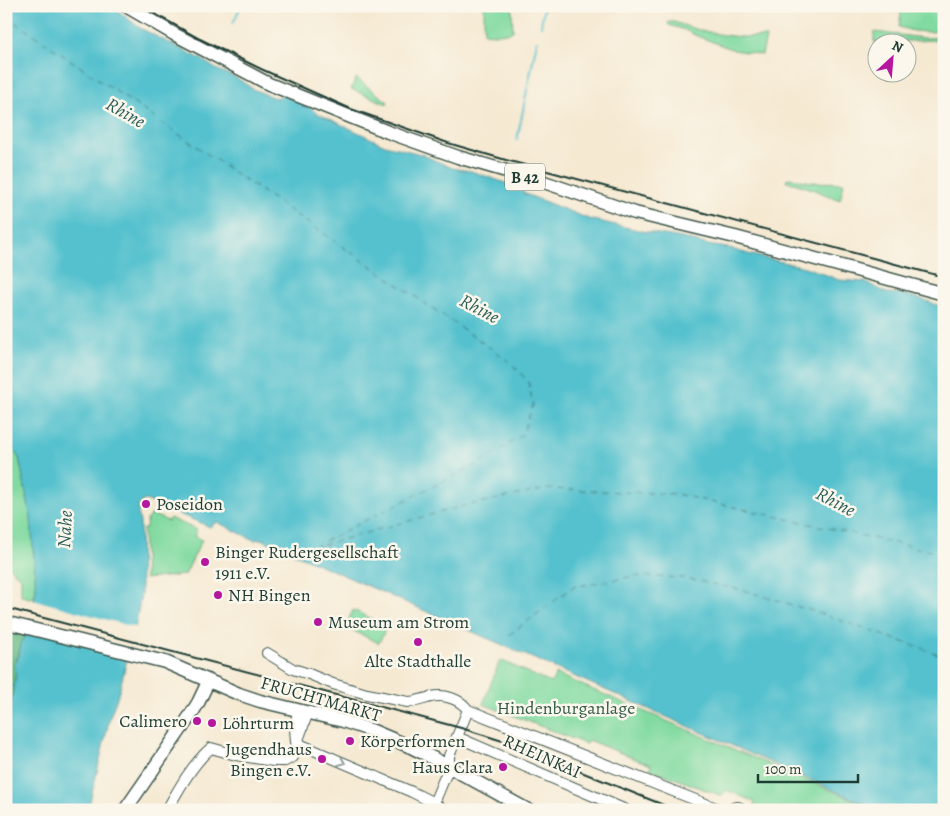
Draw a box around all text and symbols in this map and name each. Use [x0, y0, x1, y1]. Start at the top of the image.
north arrow [868, 32, 918, 82]
text: N [889, 36, 906, 58]
water label: Rhine [101, 91, 150, 135]
road number: B 42 [505, 163, 545, 190]
water label: Rhine [455, 288, 504, 330]
water label: Rhine [811, 481, 860, 523]
place label: Poseidon [156, 492, 223, 516]
marker: Poseidon [140, 498, 152, 510]
water label: Nahe [51, 509, 79, 549]
place label: Binger Rudergesellschaft 1911 e.V. [215, 540, 399, 585]
marker: Binger Rudergesellschaft 1911 e.V. [199, 556, 211, 568]
place label: NH Bingen [228, 583, 311, 607]
marker: NH Bingen [212, 589, 224, 601]
place label: Museum am Strom [328, 610, 469, 634]
marker: Museum am Strom [312, 616, 324, 628]
marker: Alte Stadthalle [412, 636, 424, 648]
place label: Alte Stadthalle [364, 649, 471, 673]
street label: FRUCHTMARKT [258, 670, 384, 728]
park label: Hindenburganlage [497, 696, 635, 720]
place label: Calimero [119, 709, 187, 733]
place label: Löhrturm [222, 711, 294, 735]
marker: Calimero [191, 715, 203, 727]
marker: Löhrturm [206, 717, 218, 729]
street label: RHEINKAI [499, 728, 585, 784]
place label: Körperformen [360, 729, 466, 753]
marker: Körperformen [344, 735, 356, 747]
place label: Jugendhaus Bingen e.V. [225, 737, 312, 782]
scale bar [758, 751, 858, 783]
marker: Jugendhaus Bingen e.V. [316, 753, 328, 765]
one-way arrow [337, 755, 346, 766]
place label: Haus Clara [412, 755, 494, 779]
text: 100 m [765, 759, 802, 779]
marker: Haus Clara [497, 761, 509, 773]

